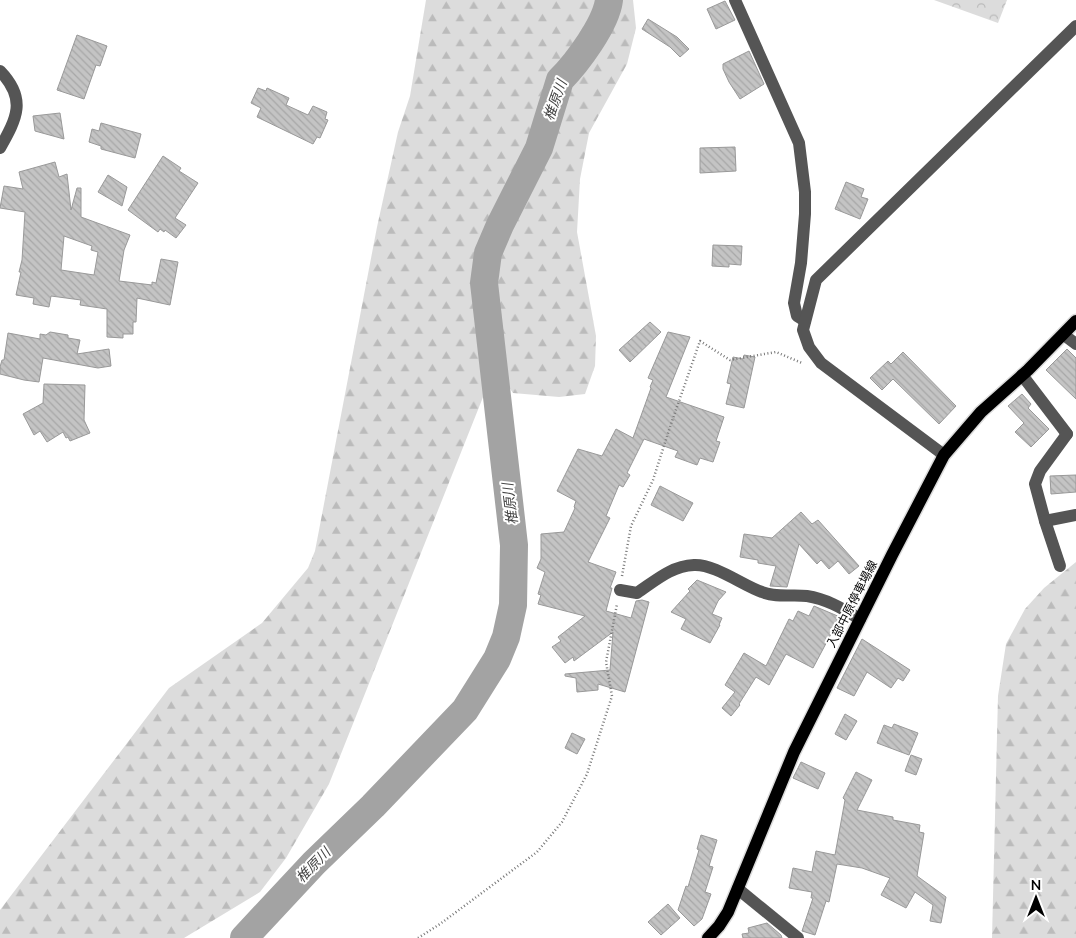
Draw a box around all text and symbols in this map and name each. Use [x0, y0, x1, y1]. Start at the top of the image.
water label: 椎原川 [539, 75, 572, 123]
water label: 椎原川 [498, 480, 522, 526]
street label: 入部中原停車場線 [823, 558, 881, 650]
water label: 椎原川 [292, 842, 336, 887]
north arrow [1011, 873, 1061, 923]
text: N [1031, 876, 1041, 895]

